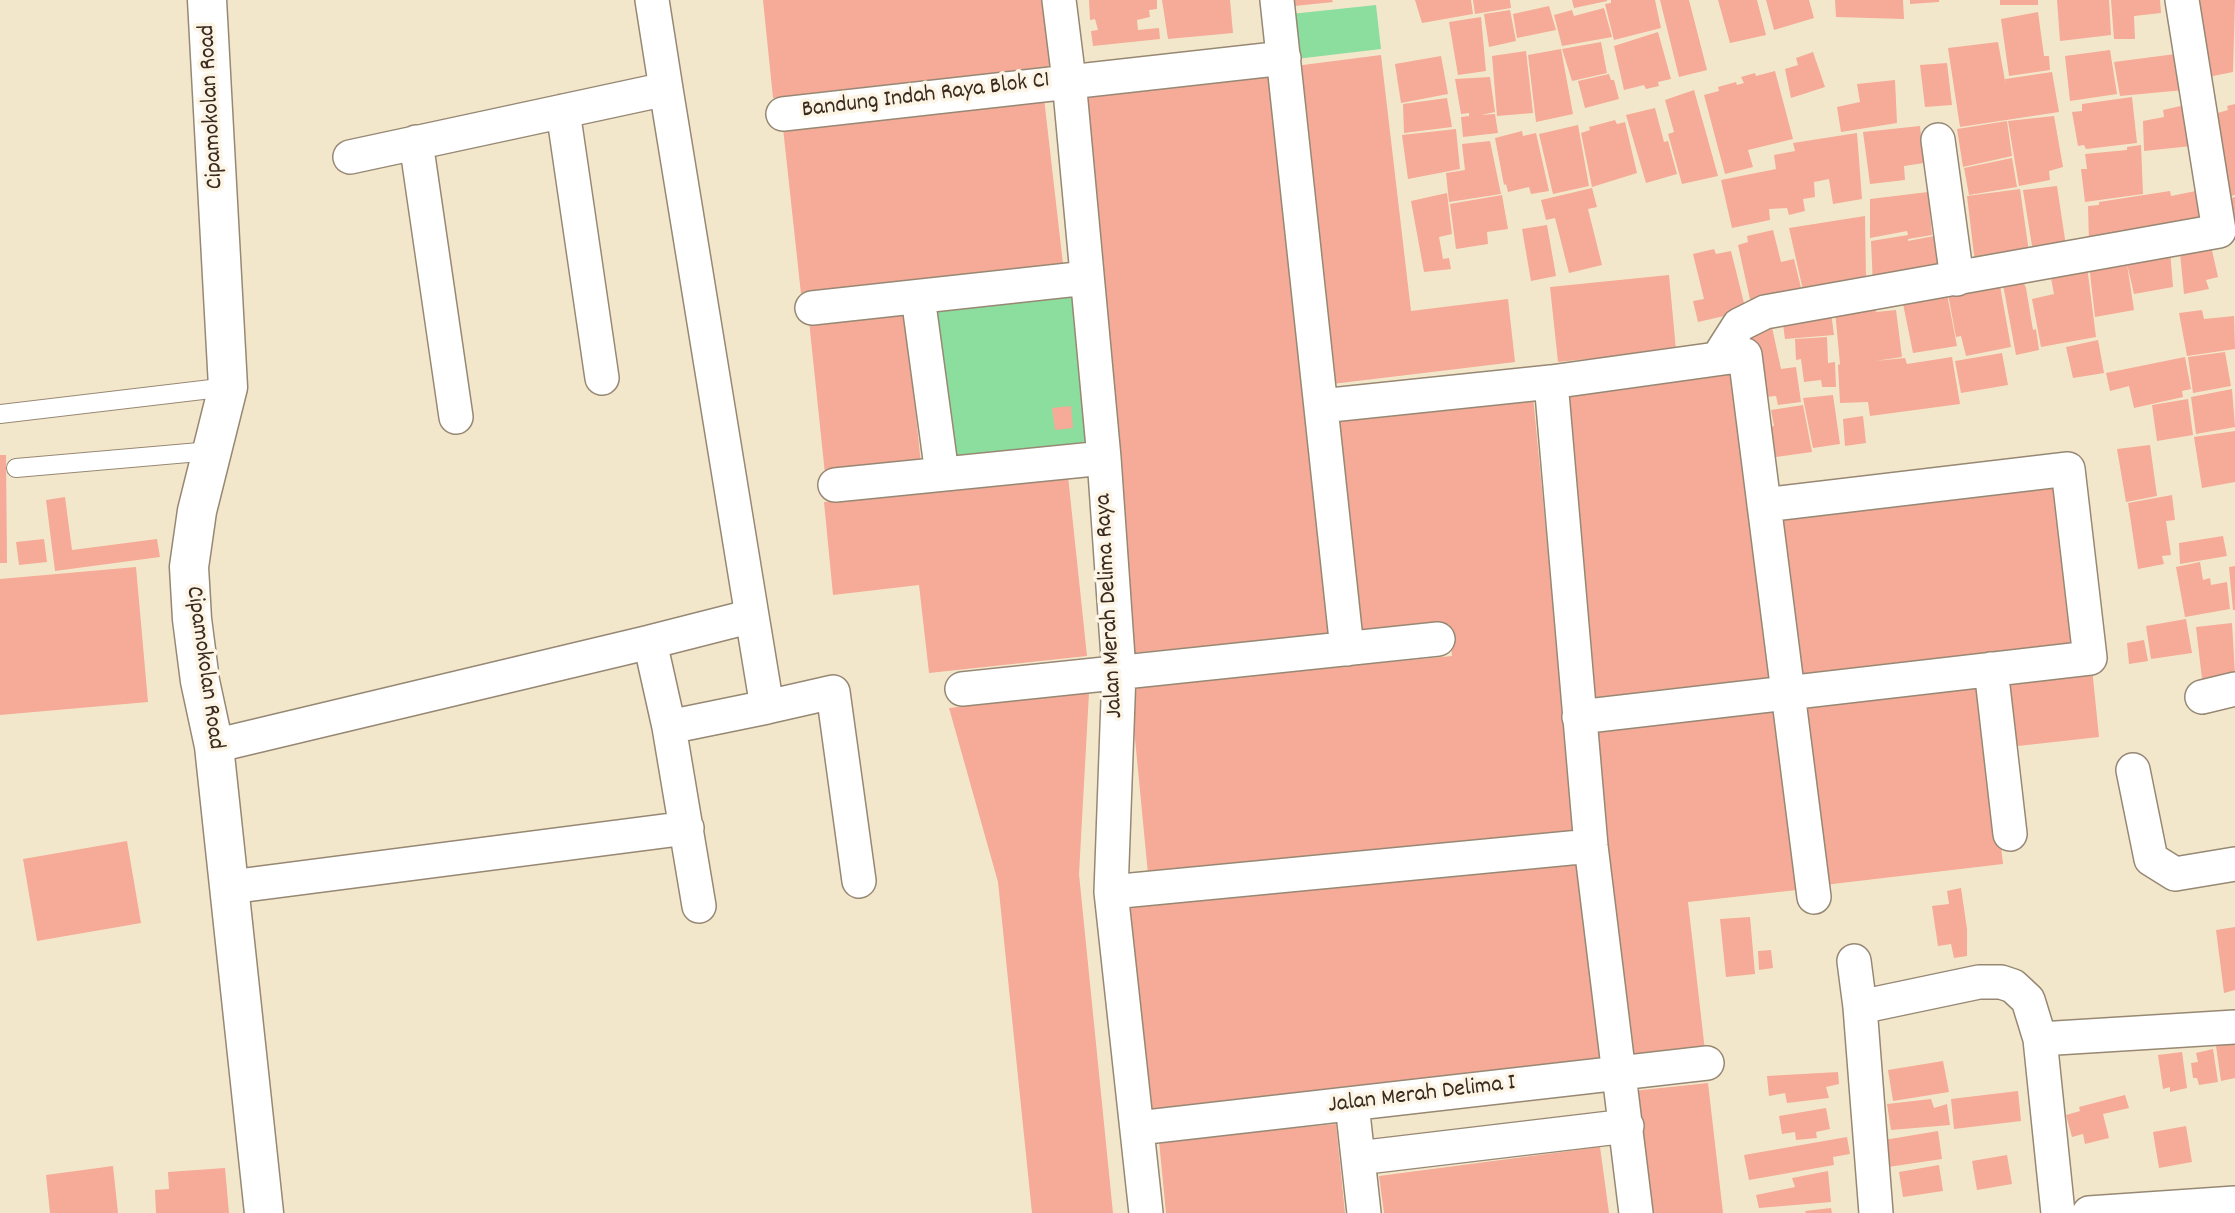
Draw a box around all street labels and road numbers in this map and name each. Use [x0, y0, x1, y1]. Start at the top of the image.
street label: Cipamokolan Road [194, 24, 232, 190]
street label: Bandung Indah Raya Blok C1 [800, 67, 1052, 127]
street label: Jalan Merah Delima Raya [1091, 493, 1131, 719]
street label: Cipamokolan Road [177, 584, 229, 752]
street label: Jalan Merah Delima I [1327, 1070, 1517, 1122]

